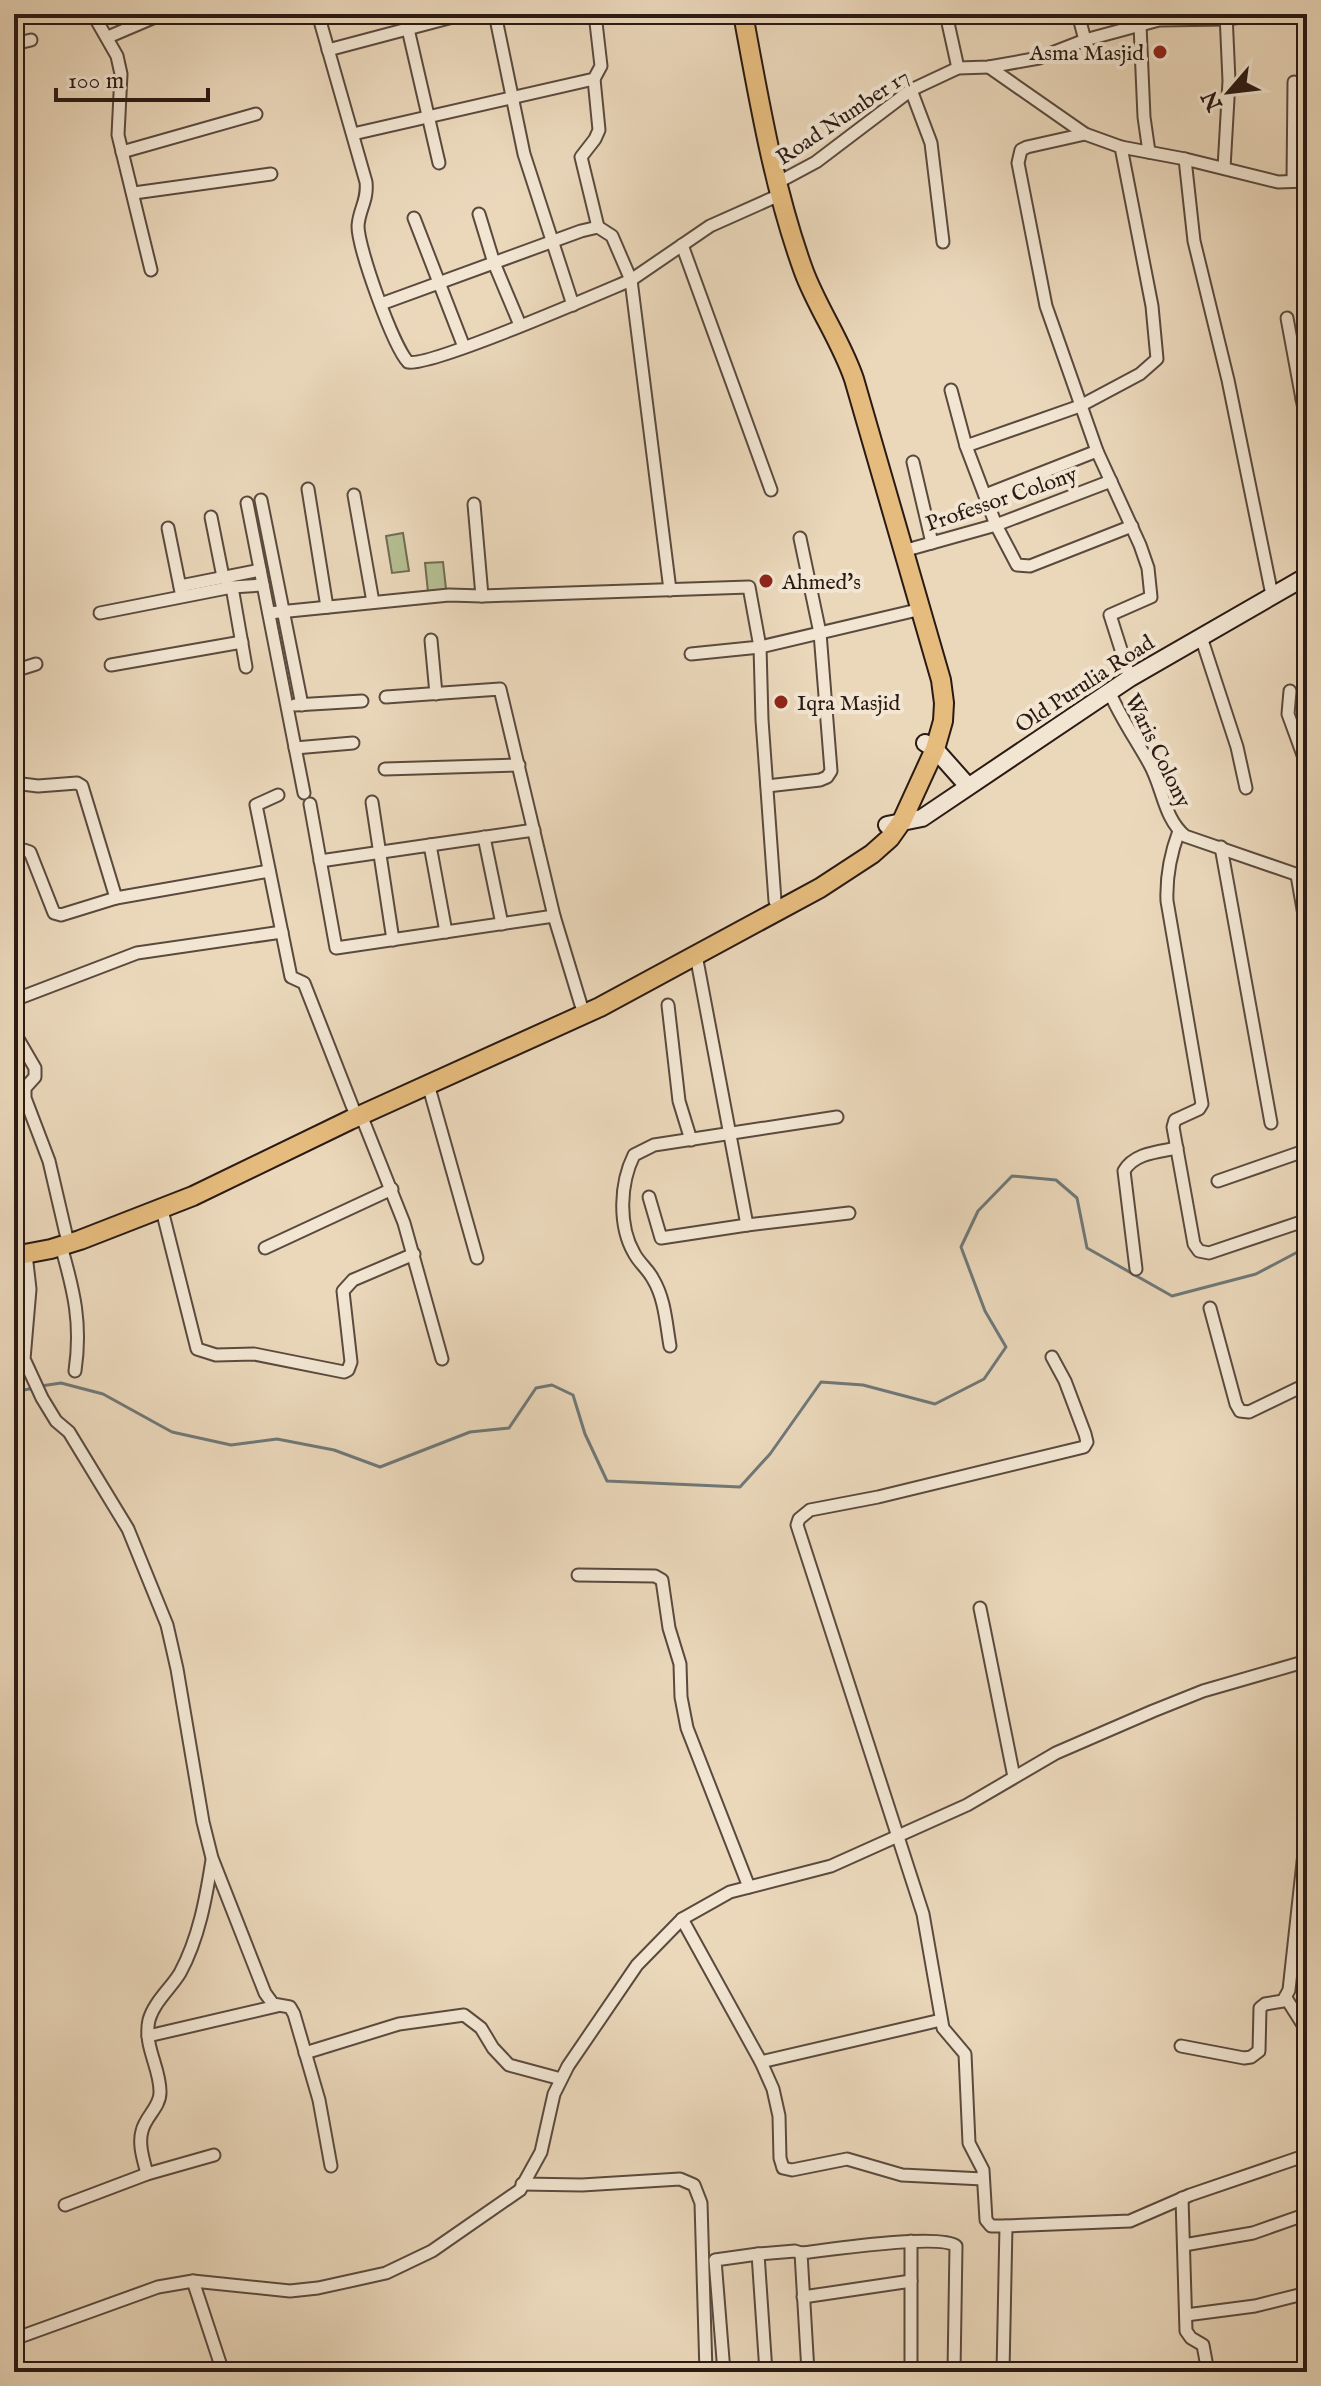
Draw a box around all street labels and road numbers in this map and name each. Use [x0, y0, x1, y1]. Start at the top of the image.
street label: Road Number 17 [771, 63, 915, 172]
street label: Professor Colony [922, 461, 1081, 539]
street label: Old Purulia Road [1010, 629, 1160, 740]
street label: Waris Colony [1118, 689, 1197, 813]

